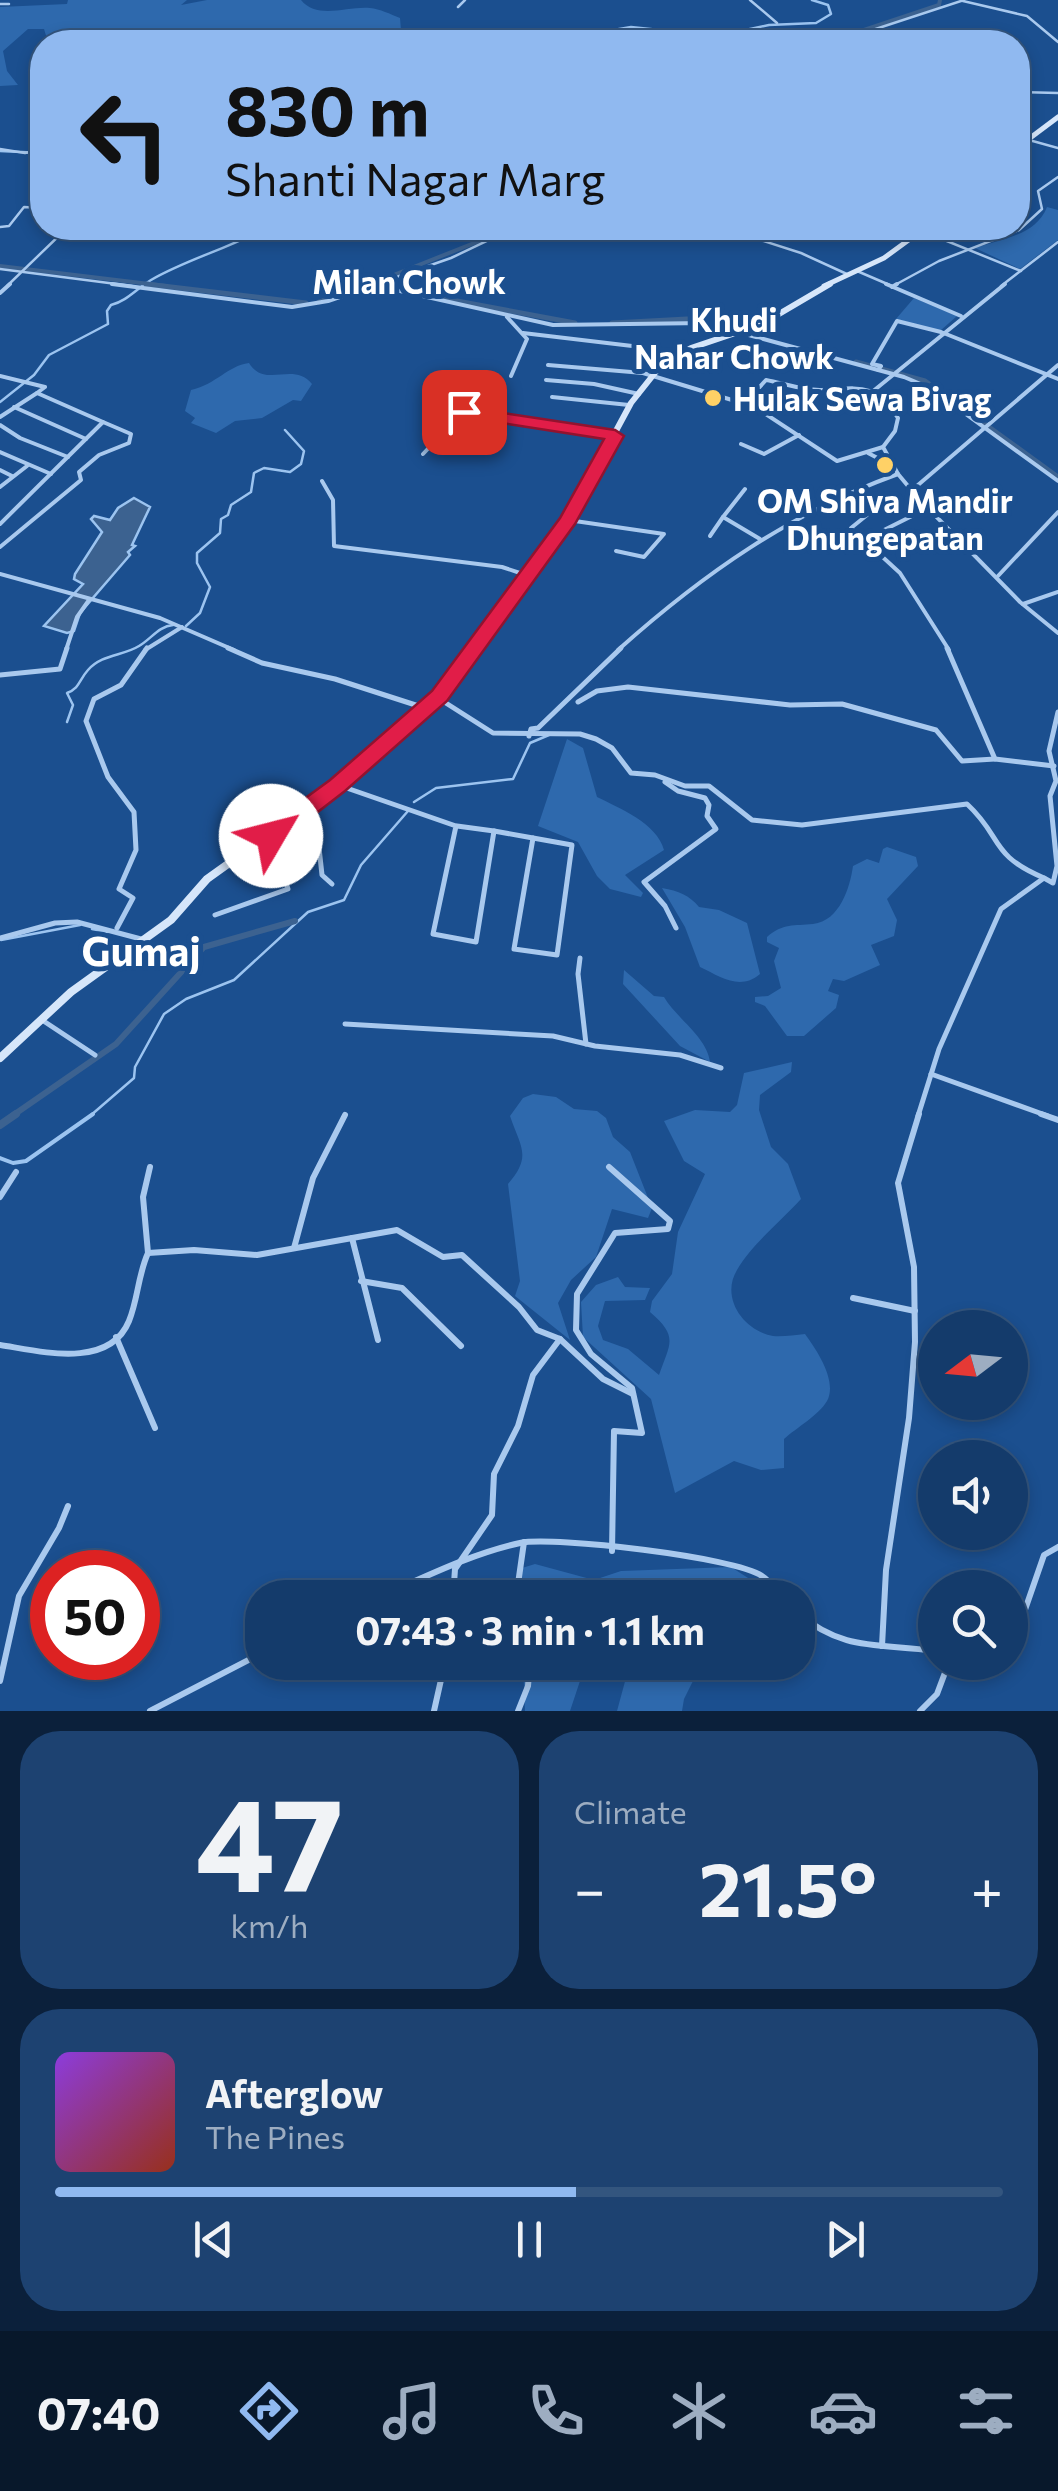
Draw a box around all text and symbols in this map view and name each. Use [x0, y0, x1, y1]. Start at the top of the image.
text: 830 m [225, 65, 430, 150]
icon: left [60, 70, 190, 200]
text: Shanti Nagar Marg [225, 150, 605, 205]
district label: Milan Chowk [312, 261, 506, 301]
district label: Khudi Nahar Chowk [634, 299, 834, 376]
pin [422, 370, 507, 455]
place label: Hulak Sewa Bivag [733, 378, 992, 418]
icon: arrive [437, 385, 492, 440]
marker: Hulak Sewa Bivag [702, 387, 724, 409]
marker: OM Shiva Mandir Dhungepatan [874, 454, 896, 476]
place label: OM Shiva Mandir Dhungepatan [757, 480, 1013, 557]
position arrow [219, 784, 323, 888]
district label: Gumaj [81, 925, 201, 974]
north arrow [918, 1310, 1028, 1420]
map controls [918, 1310, 1028, 1680]
button: sound [918, 1440, 1028, 1550]
speed limit sign: 50 [30, 1550, 160, 1680]
button: search [918, 1570, 1028, 1680]
text: 07:43 · 3 min · 1.1 km [355, 1606, 705, 1653]
text: 47 [195, 1760, 344, 1919]
text: Climate [574, 1791, 687, 1831]
text: 21.5° [699, 1841, 877, 1932]
text: − [574, 1854, 605, 1921]
text: + [971, 1854, 1003, 1921]
text: km/h [231, 1905, 308, 1945]
text: Afterglow [205, 2069, 383, 2116]
text: The Pines [205, 2116, 345, 2156]
icon: previous [186, 2212, 241, 2267]
icon: pause [502, 2212, 557, 2267]
icon: next [818, 2212, 873, 2267]
icon: directions [234, 2376, 304, 2446]
icon: music [377, 2376, 447, 2446]
icon: phone [521, 2376, 591, 2446]
icon: climate [664, 2376, 734, 2446]
icon: car [808, 2376, 878, 2446]
icon: filters [951, 2376, 1021, 2446]
text: 07:40 [37, 2384, 160, 2439]

